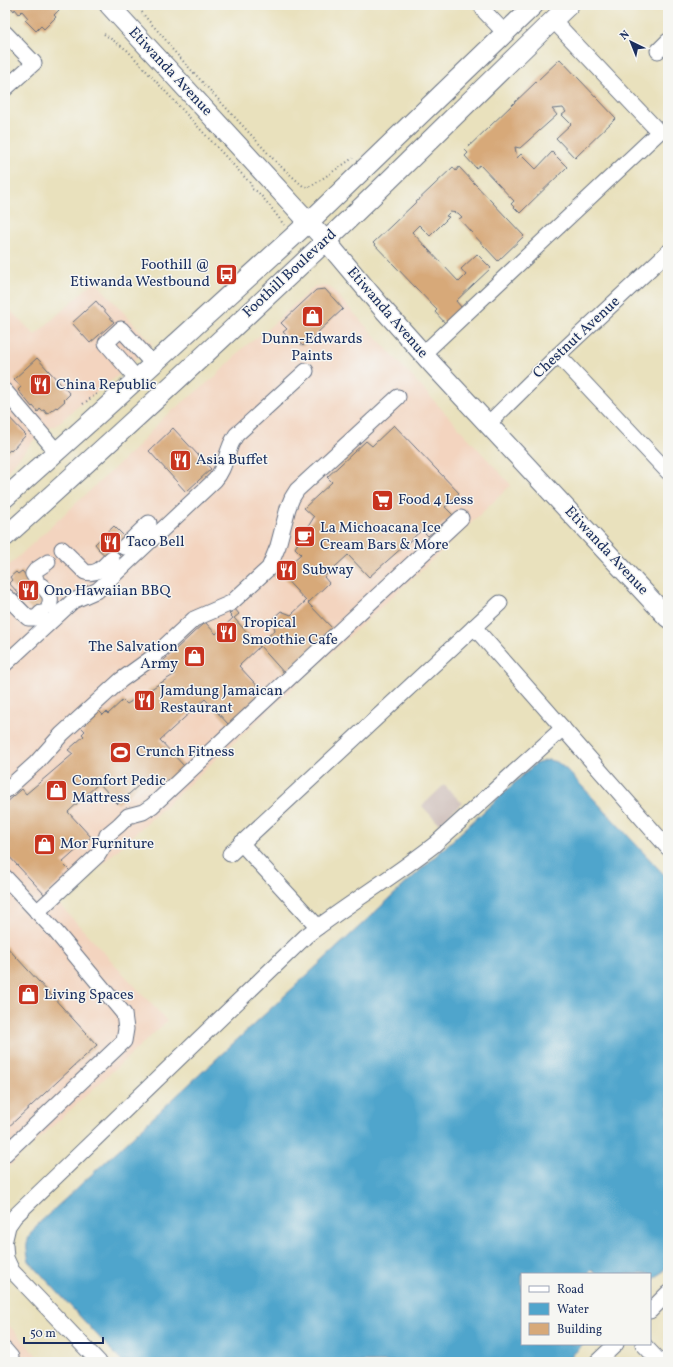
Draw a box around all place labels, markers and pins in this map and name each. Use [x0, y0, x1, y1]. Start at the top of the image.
place label: Foothill @ Etiwanda Westbound [70, 255, 210, 293]
bus stop icon: Foothill @ Etiwanda Westbound [213, 261, 239, 287]
shop icon: Dunn-Edwards Paints [299, 303, 325, 329]
place label: Dunn-Edwards Paints [262, 329, 362, 367]
restaurant icon: China Republic [27, 372, 53, 398]
place label: China Republic [56, 375, 157, 396]
restaurant icon: Asia Buffet [167, 447, 193, 473]
place label: Asia Buffet [196, 450, 268, 471]
supermarket icon: Food 4 Less [369, 487, 395, 513]
place label: Food 4 Less [398, 490, 473, 511]
place label: La Michoacana Ice Cream Bars & More [320, 518, 449, 556]
cafe icon: La Michoacana Ice Cream Bars & More [291, 524, 317, 550]
restaurant icon: Taco Bell [98, 529, 124, 555]
place label: Taco Bell [126, 532, 184, 553]
restaurant icon: Subway [274, 557, 300, 583]
place label: Subway [302, 560, 354, 581]
restaurant icon: Ono Hawaiian BBQ [15, 578, 41, 604]
place label: Ono Hawaiian BBQ [44, 581, 171, 602]
place label: Tropical Smoothie Cafe [242, 613, 338, 651]
restaurant icon: Tropical Smoothie Cafe [214, 619, 240, 645]
place label: The Salvation Army [88, 637, 178, 675]
shop icon: The Salvation Army [181, 643, 207, 669]
place label: Jamdung Jamaican Restaurant [160, 681, 283, 719]
restaurant icon: Jamdung Jamaican Restaurant [132, 687, 158, 713]
sports icon: Crunch Fitness [108, 739, 134, 765]
place label: Crunch Fitness [136, 742, 234, 763]
place label: Comfort Pedic Mattress [72, 771, 166, 809]
shop icon: Comfort Pedic Mattress [44, 777, 70, 803]
shop icon: Mor Furniture [31, 831, 57, 857]
place label: Mor Furniture [60, 834, 154, 855]
shop icon: Living Spaces [15, 982, 41, 1008]
place label: Living Spaces [44, 985, 134, 1006]

